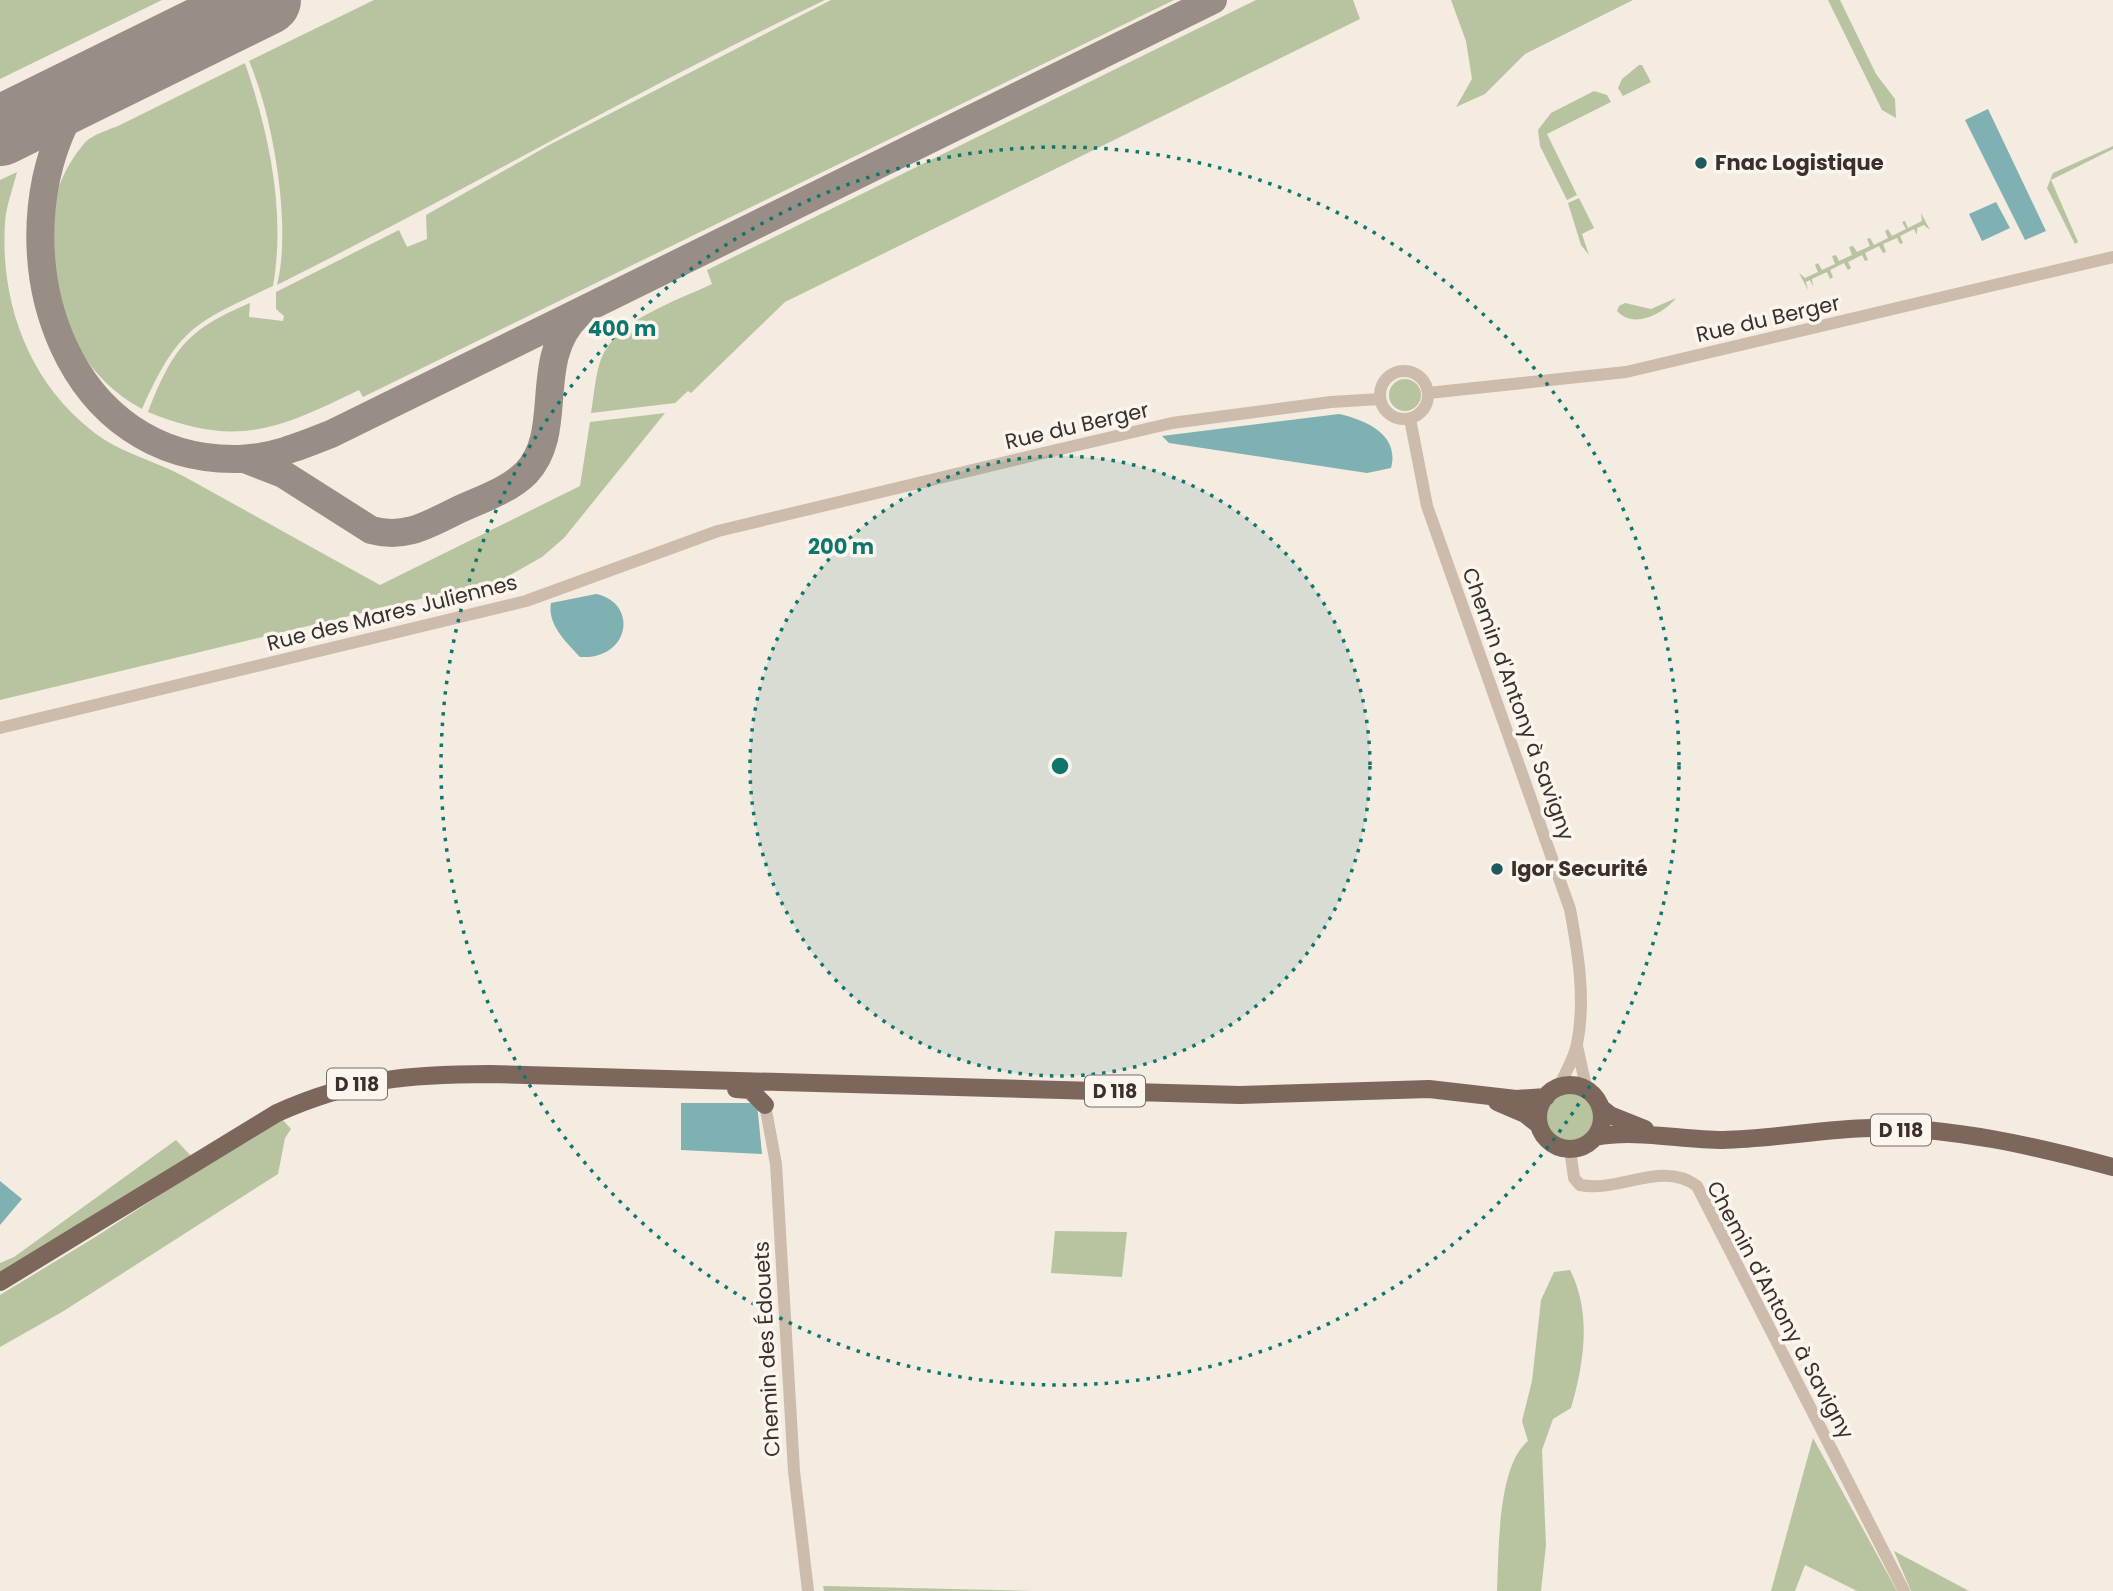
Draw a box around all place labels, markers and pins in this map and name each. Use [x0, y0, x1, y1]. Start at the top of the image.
place label: Fnac Logistique [1715, 148, 1884, 177]
marker: Fnac Logistique [1693, 155, 1709, 171]
centre of rings [1048, 754, 1072, 778]
place label: Igor Securité [1511, 854, 1648, 883]
marker: Igor Securité [1489, 861, 1505, 877]

